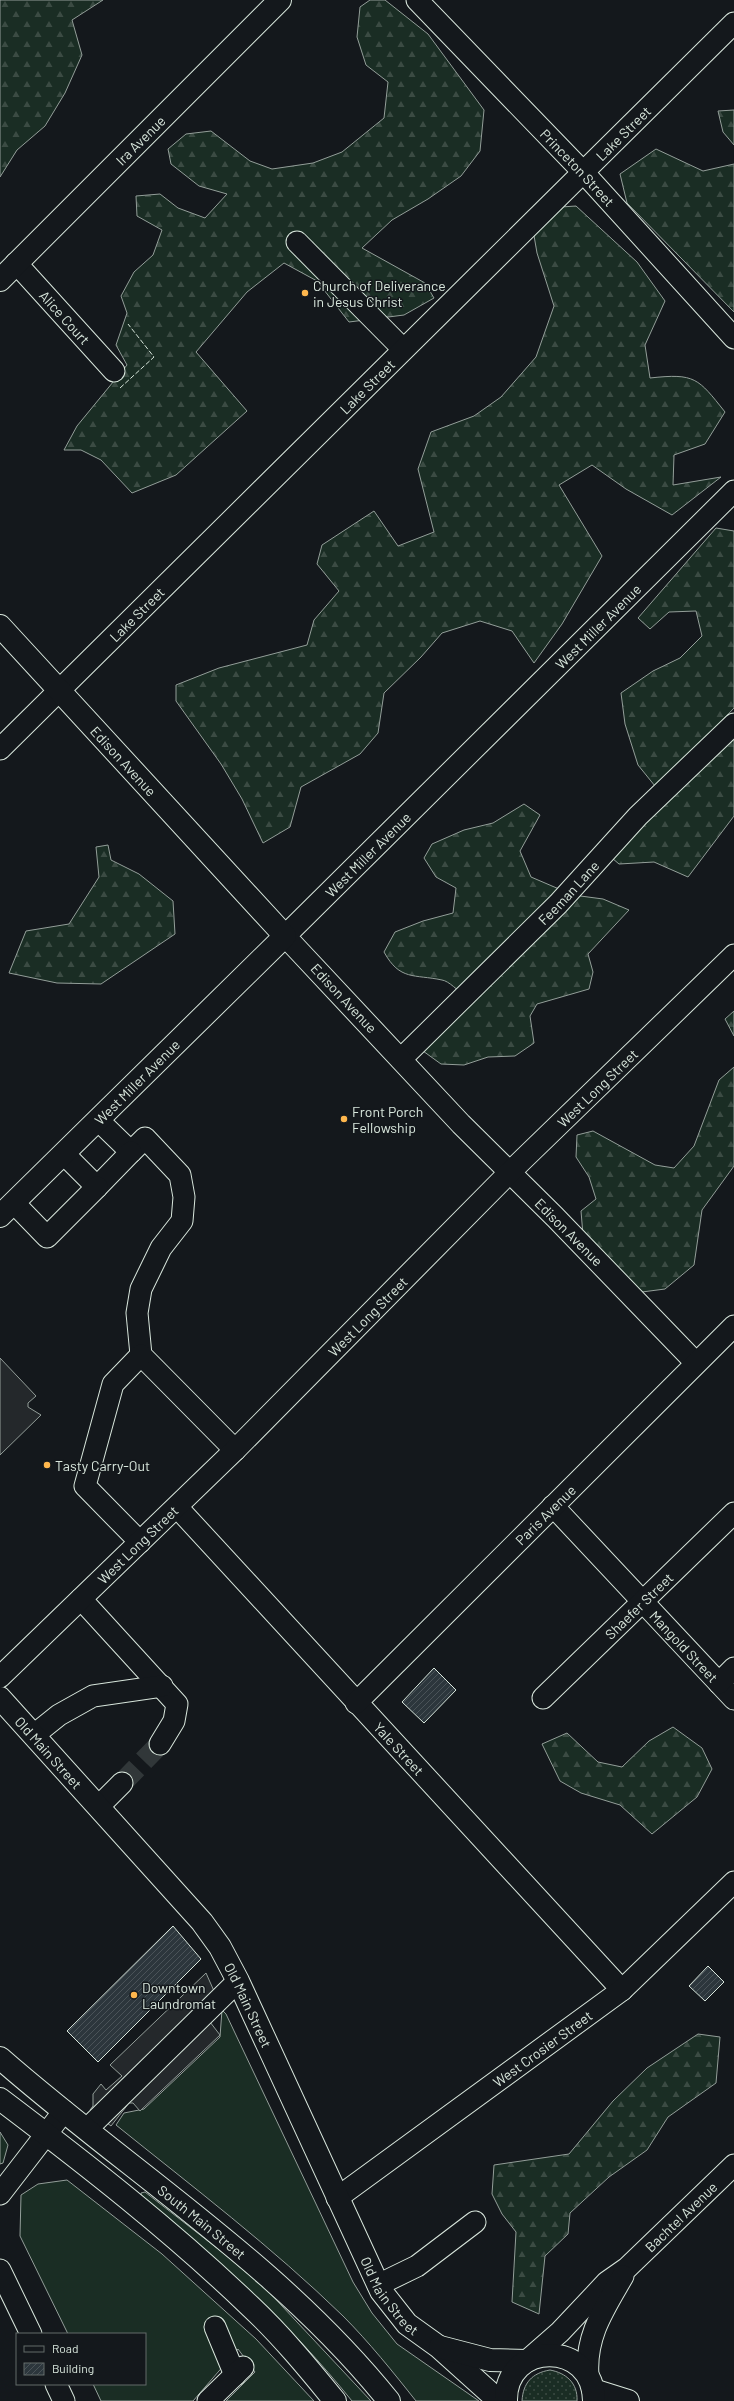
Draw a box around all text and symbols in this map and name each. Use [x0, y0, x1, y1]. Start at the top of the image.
street label: Lake Street [592, 102, 654, 164]
street label: Ira Avenue [112, 112, 168, 168]
street label: Princeton Street [537, 125, 618, 210]
place label: Church of Deliverance in Jesus Christ [313, 277, 446, 310]
street label: Alice Court [36, 287, 94, 348]
marker: Church of Deliverance in Jesus Christ [300, 288, 310, 298]
street label: Lake Street [336, 355, 398, 417]
street label: West Miller Avenue [551, 580, 644, 672]
street label: Lake Street [105, 583, 168, 645]
street label: Edison Avenue [87, 722, 160, 799]
street label: West Miller Avenue [321, 808, 414, 900]
street label: Feeman Lane [534, 857, 602, 928]
street label: Edison Avenue [307, 960, 381, 1036]
street label: West Miller Avenue [91, 1036, 183, 1128]
street label: West Long Street [553, 1045, 641, 1130]
place label: Front Porch Fellowship [352, 1103, 423, 1136]
marker: Front Porch Fellowship [339, 1114, 349, 1124]
street label: Edison Avenue [532, 1195, 606, 1269]
street label: West Long Street [324, 1273, 410, 1360]
place label: Tasty Carry-Out [55, 1457, 150, 1474]
marker: Tasty Carry-Out [42, 1460, 52, 1470]
street label: Paris Avenue [511, 1481, 579, 1548]
street label: West Long Street [94, 1502, 181, 1587]
street label: Shaefer Street [601, 1569, 676, 1642]
street label: Mangold Street [647, 1607, 722, 1685]
street label: Old Main Street [12, 1712, 86, 1792]
street label: Yale Street [371, 1718, 428, 1778]
street label: Old Main Street [221, 1960, 276, 2050]
place label: Downtown Laundromat [142, 1979, 216, 2012]
marker: Downtown Laundromat [129, 1990, 139, 2000]
street label: West Crosier Street [489, 2006, 595, 2090]
street label: Bachtel Avenue [641, 2178, 720, 2255]
street label: South Main Street [155, 2181, 250, 2262]
street label: Old Main Street [358, 2254, 422, 2338]
legend [16, 2333, 146, 2385]
text: Road [52, 2341, 79, 2355]
text: Building [52, 2361, 94, 2375]

